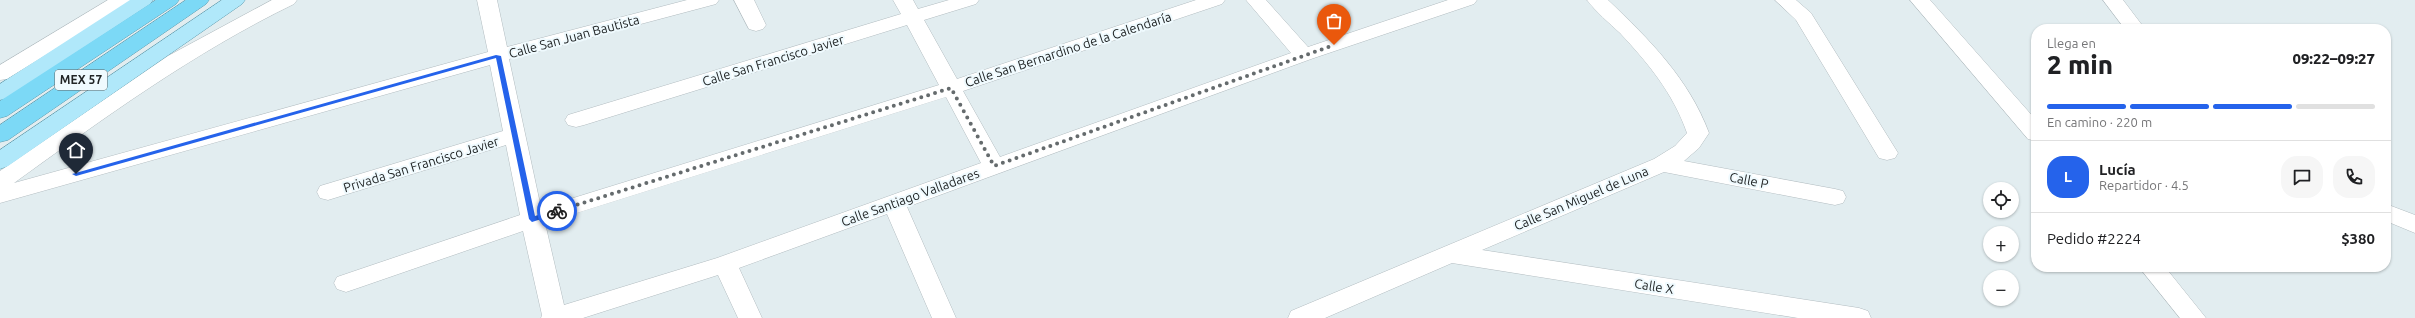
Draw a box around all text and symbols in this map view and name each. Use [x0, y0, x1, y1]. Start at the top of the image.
pin [1317, 4, 1351, 45]
street label: Calle San Bernardino de la Calendaría [963, 9, 1173, 89]
icon: bag [1323, 10, 1345, 32]
street label: Calle San Juan Bautista [507, 12, 641, 60]
street label: Calle San Francisco Javier [701, 32, 846, 88]
text: Llega en [2047, 36, 2096, 50]
text: 2 min [2047, 50, 2113, 79]
text: 09:22–09:27 [2292, 50, 2375, 67]
road number: MEX 57 [55, 70, 107, 90]
text: En camino · 220 m [2047, 115, 2152, 129]
pin [59, 133, 93, 174]
street label: Privada San Francisco Javier [342, 134, 500, 194]
icon: home [65, 139, 87, 161]
button: chat [2281, 156, 2323, 198]
button: phone [2333, 156, 2375, 198]
text: Lucía [2099, 161, 2136, 178]
street label: Calle San Miguel de Luna [1512, 163, 1650, 233]
street label: Calle Santiago Valladares [839, 165, 981, 229]
text: L [2064, 168, 2072, 185]
street label: Calle P [1728, 169, 1770, 191]
text: Repartidor · 4.5 [2099, 178, 2189, 192]
map controls [1983, 182, 2019, 306]
button: locate [1983, 182, 2019, 218]
courier [537, 191, 577, 231]
icon: bike [546, 200, 568, 222]
button: + [1983, 226, 2019, 262]
text: Pedido #2224 [2047, 230, 2141, 247]
text: $380 [2341, 230, 2375, 247]
button: − [1983, 270, 2019, 306]
street label: Calle X [1633, 276, 1675, 296]

